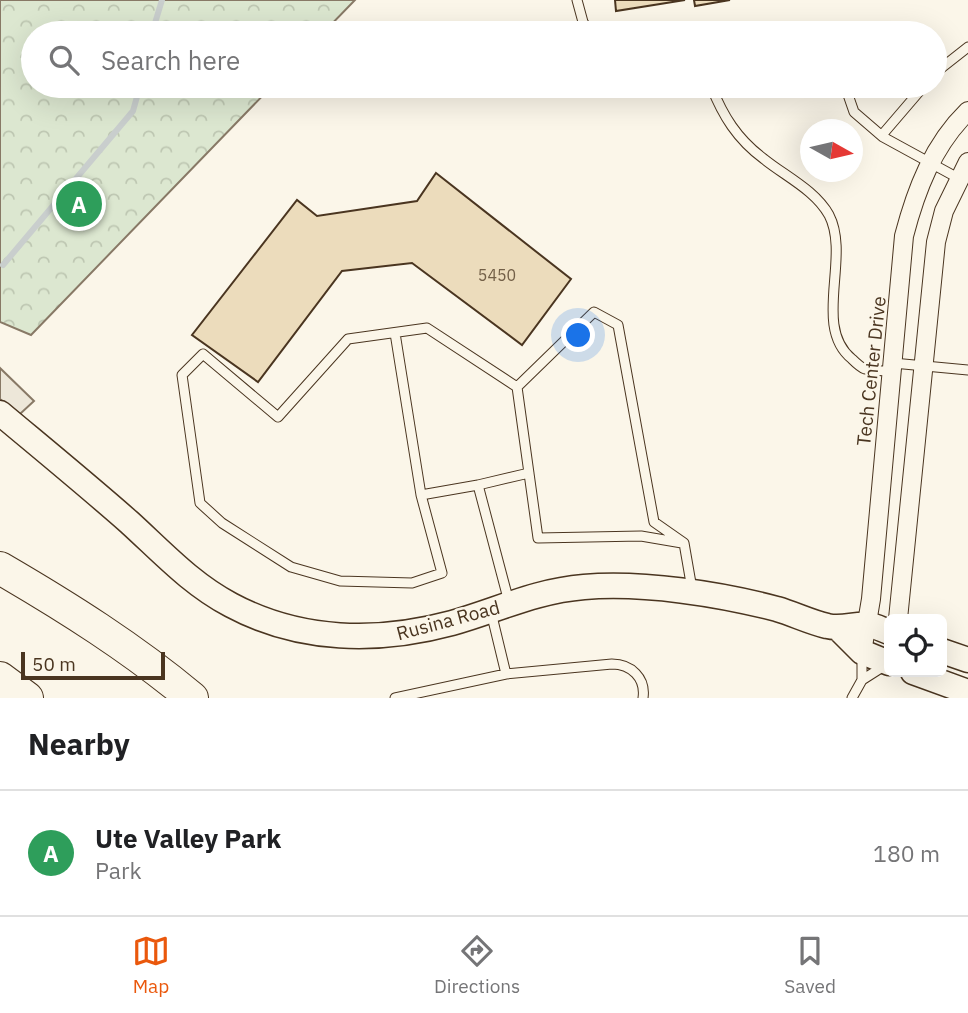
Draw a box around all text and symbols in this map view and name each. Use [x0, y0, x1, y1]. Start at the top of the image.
search box [21, 21, 947, 98]
icon: search [45, 41, 83, 79]
text: Search here [101, 43, 240, 77]
north arrow [800, 119, 863, 182]
pin: A [56, 178, 102, 230]
house number: 5450 [478, 265, 516, 285]
street label: Tech Center Drive [851, 295, 891, 447]
your location [561, 318, 595, 352]
street label: Rusina Road [394, 595, 502, 645]
map controls [884, 614, 947, 677]
button: locate [884, 614, 947, 677]
scale bar [21, 649, 164, 681]
text: 50 m [32, 652, 76, 676]
text: Nearby [28, 724, 130, 763]
text: Ute Valley Park [95, 821, 281, 855]
text: A [43, 838, 59, 868]
text: 180 m [873, 838, 940, 868]
text: Park [95, 855, 142, 885]
tab: Map [132, 932, 170, 998]
tab: Directions [434, 932, 520, 998]
tab: Saved [784, 932, 836, 998]

